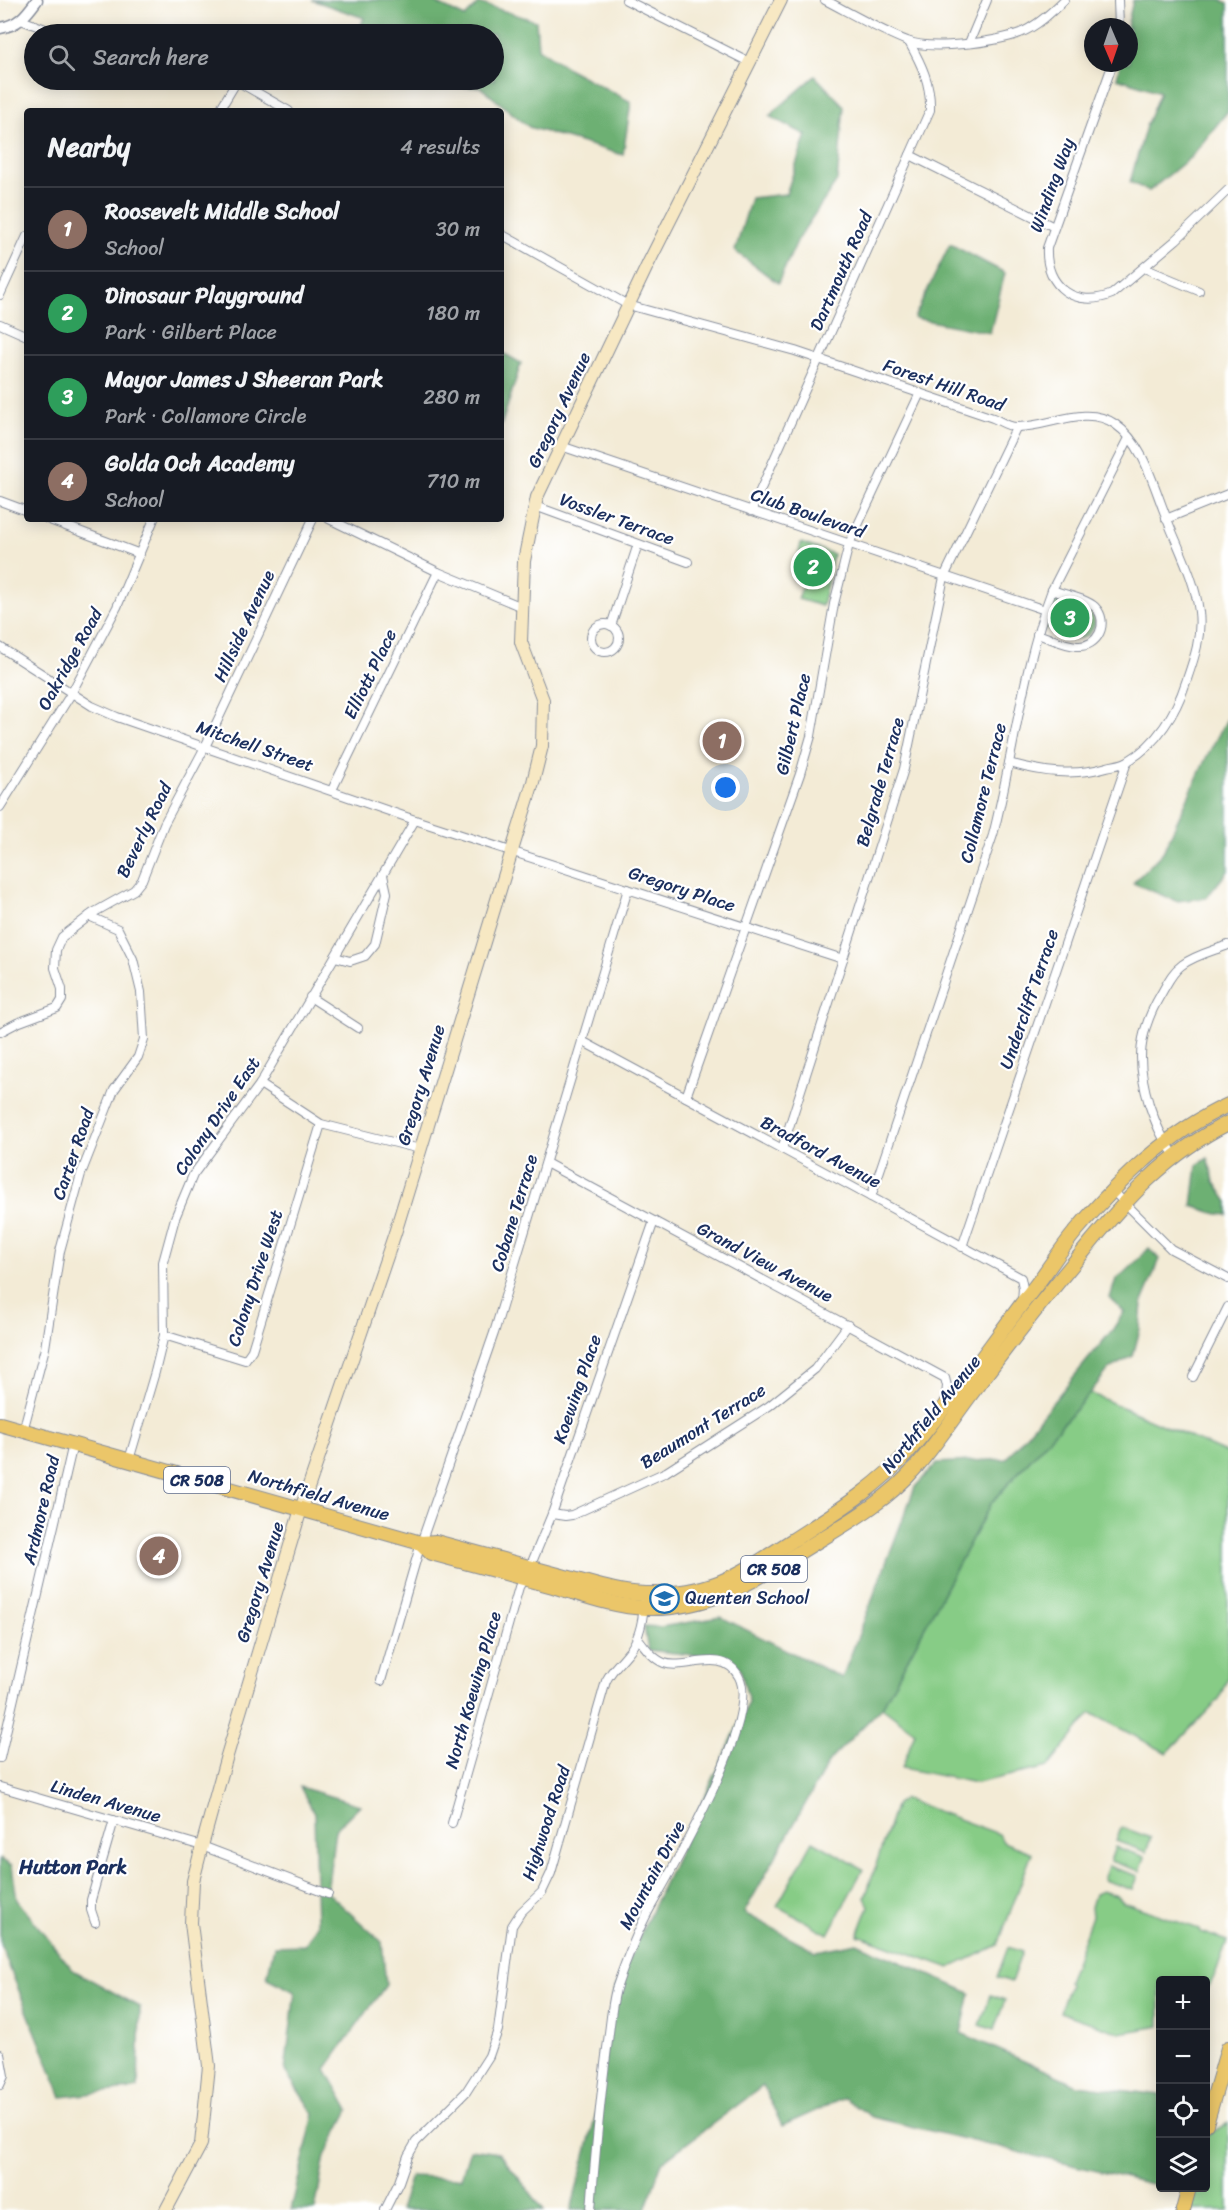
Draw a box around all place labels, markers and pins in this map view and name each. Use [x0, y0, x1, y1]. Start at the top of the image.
pin: 2 [794, 544, 832, 590]
pin: 3 [1050, 596, 1090, 640]
pin: 1 [702, 718, 742, 764]
pin: 4 [140, 1534, 178, 1578]
school or university icon: Quenten School [648, 1582, 680, 1614]
place label: Quenten School [685, 1582, 810, 1614]

